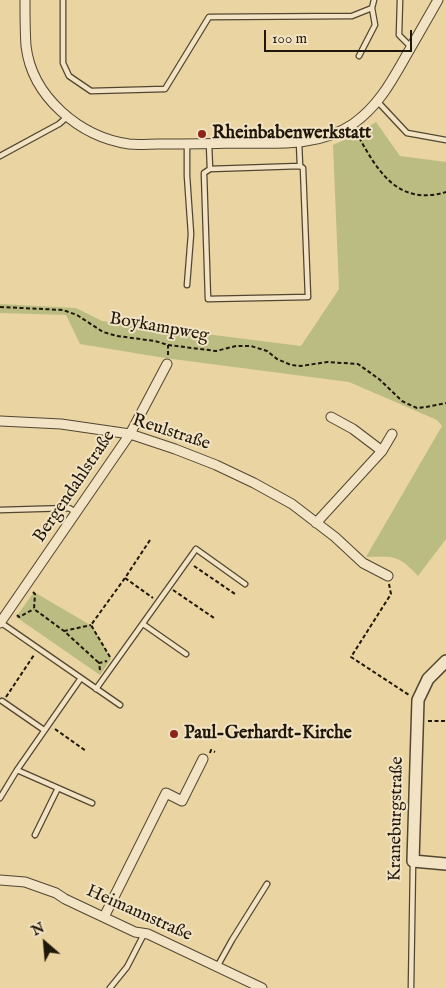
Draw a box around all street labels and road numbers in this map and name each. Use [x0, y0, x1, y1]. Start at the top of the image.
street label: Boykampweg [108, 309, 210, 347]
street label: Reulstraße [129, 410, 213, 456]
street label: Bergendahlstraße [29, 427, 121, 547]
street label: Kraneburgstraße [385, 756, 409, 882]
street label: Heimannstraße [83, 881, 195, 947]

